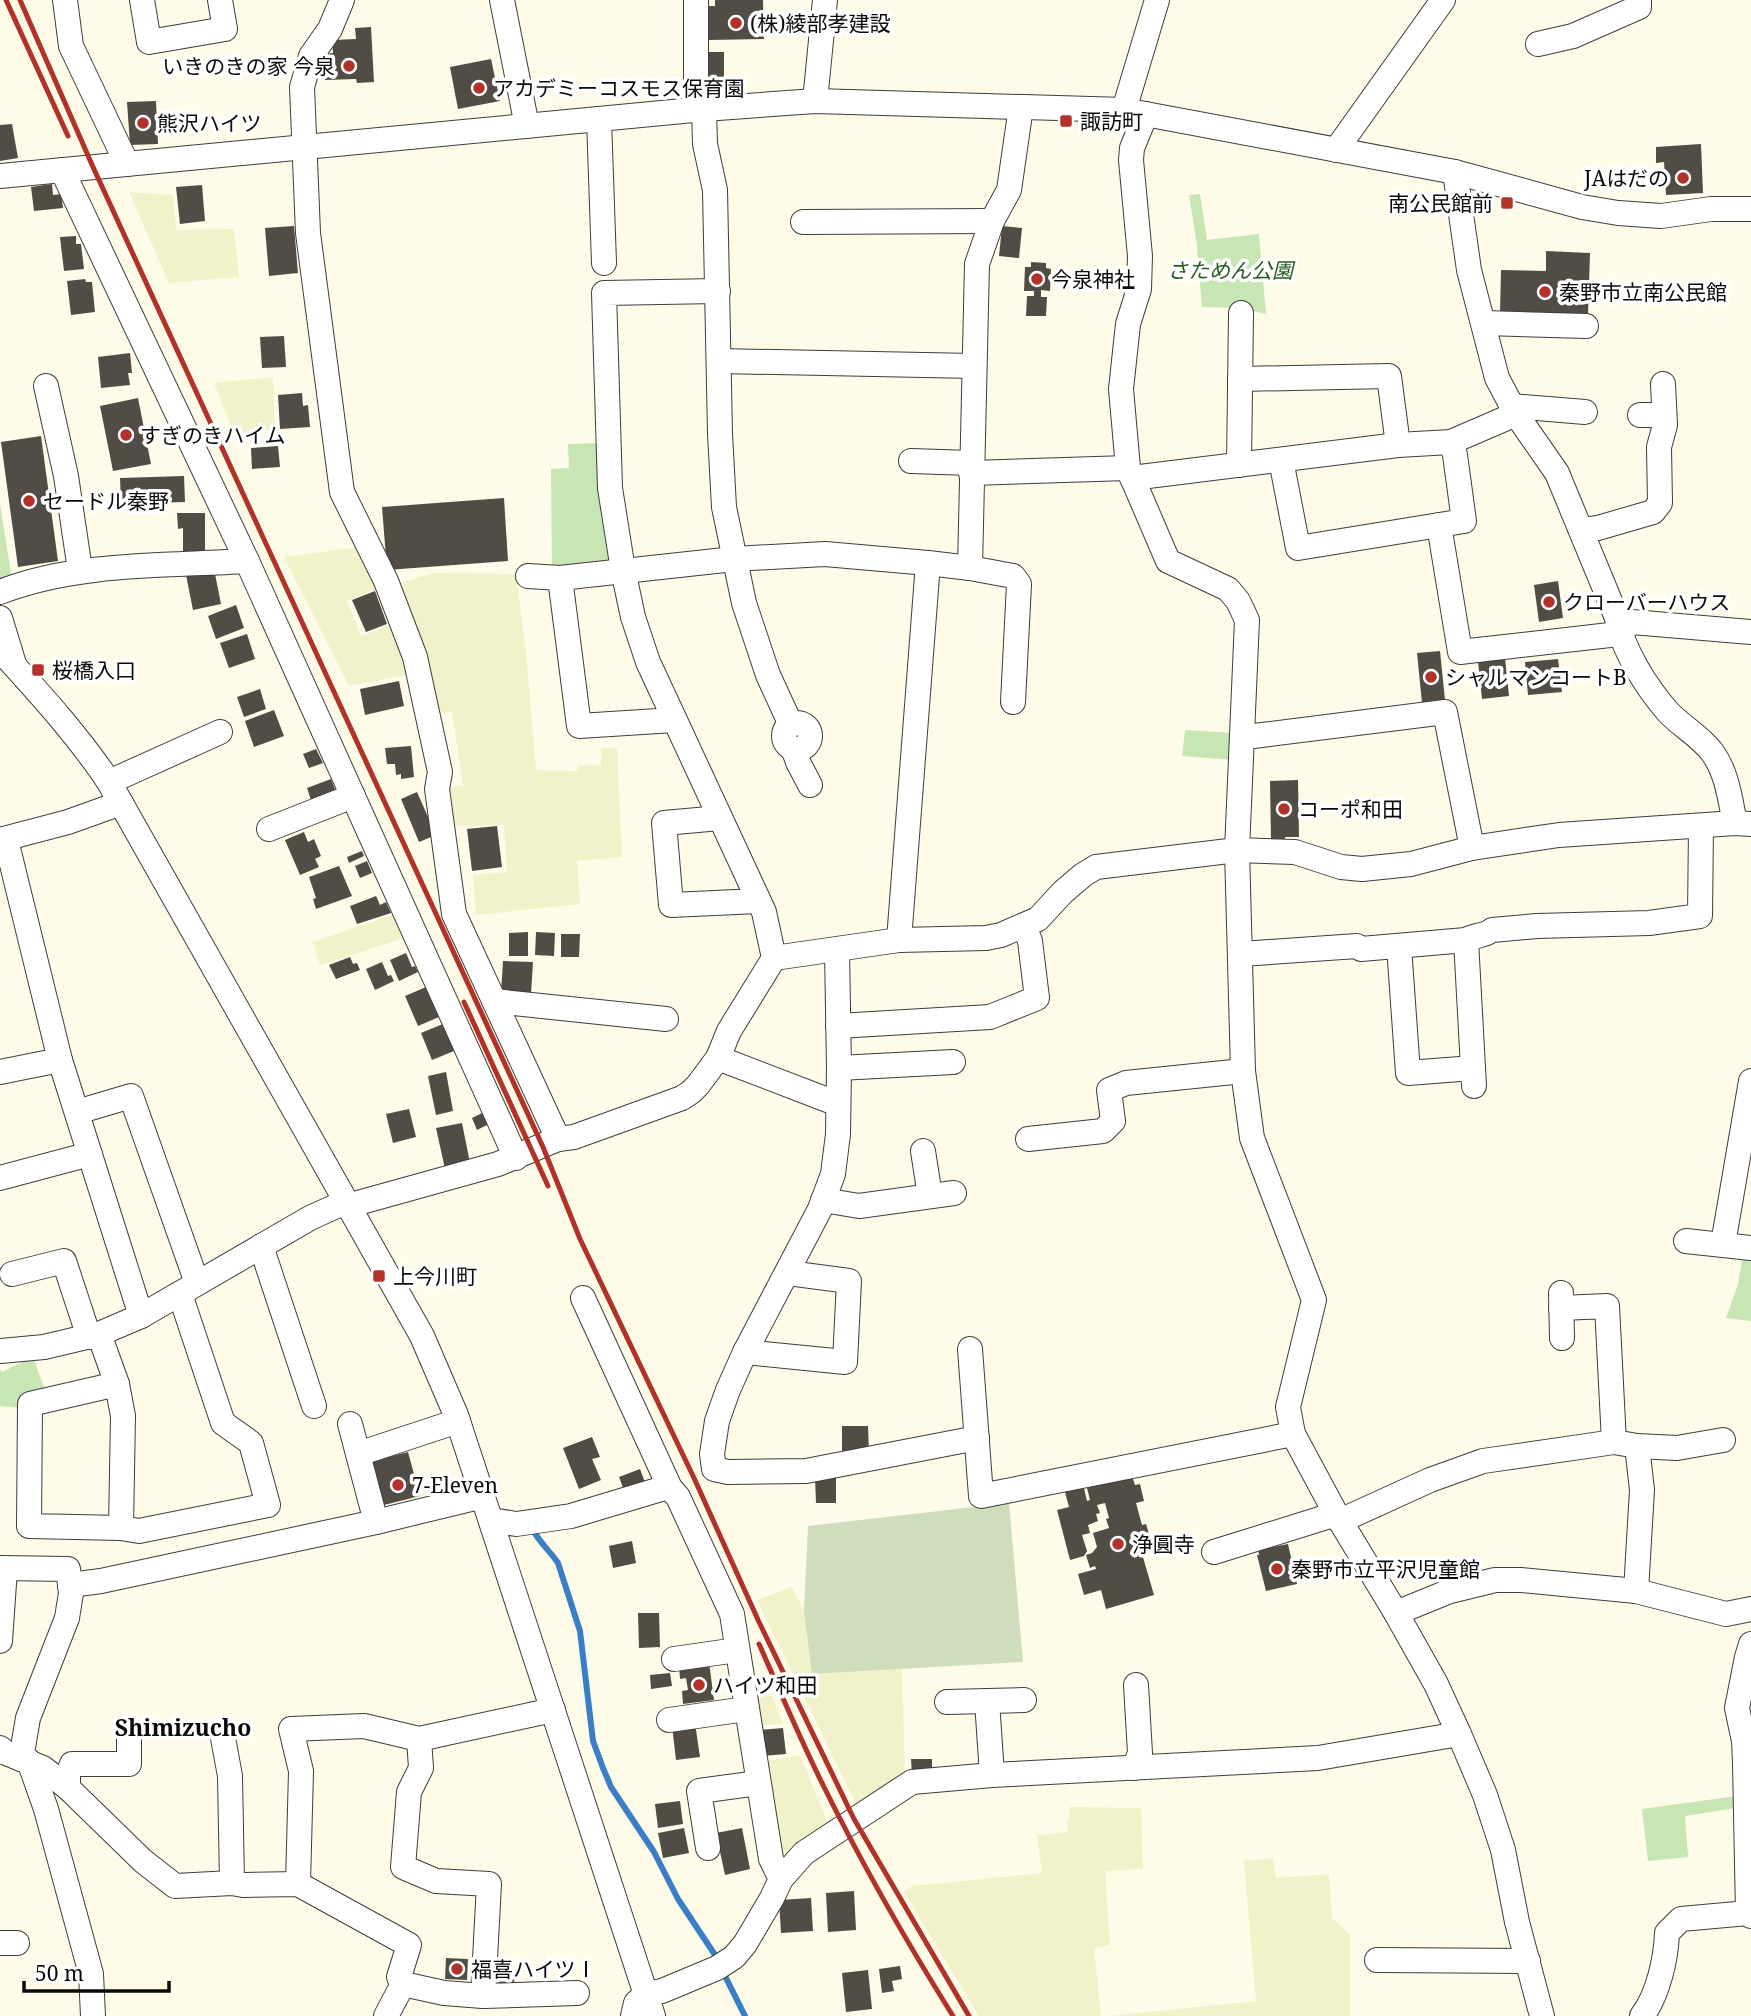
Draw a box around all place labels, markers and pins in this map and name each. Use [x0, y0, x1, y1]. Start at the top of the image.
place label: (株)綾部孝建設 [750, 9, 891, 37]
marker: (株)綾部孝建設 [728, 15, 744, 31]
place label: いきのきの家 今泉 [162, 52, 335, 80]
marker: いきのきの家 今泉 [341, 58, 357, 74]
place label: アカデミーコスモス保育園 [493, 74, 745, 102]
marker: アカデミーコスモス保育園 [471, 80, 487, 96]
place label: 諏訪町 [1080, 107, 1143, 135]
place label: 熊沢ハイツ [157, 109, 262, 137]
marker: 諏訪町 [1058, 113, 1074, 129]
marker: 熊沢ハイツ [135, 115, 151, 131]
place label: JAはだの [1583, 164, 1669, 192]
marker: JAはだの [1675, 170, 1691, 186]
place label: 南公民館前 [1388, 189, 1493, 217]
marker: 南公民館前 [1499, 195, 1515, 211]
place label: 今泉神社 [1051, 265, 1135, 293]
marker: 今泉神社 [1029, 271, 1045, 287]
place label: 秦野市立南公民館 [1559, 278, 1727, 306]
marker: 秦野市立南公民館 [1537, 284, 1553, 300]
place label: すぎのきハイム [140, 421, 286, 449]
marker: すぎのきハイム [118, 427, 134, 443]
place label: セードル秦野 [43, 487, 169, 515]
marker: セードル秦野 [21, 493, 37, 509]
place label: クローバーハウス [1563, 588, 1730, 616]
marker: クローバーハウス [1541, 594, 1557, 610]
place label: 桜橋入口 [52, 656, 136, 684]
marker: 桜橋入口 [30, 662, 46, 678]
place label: シャルマンコートB [1445, 663, 1627, 691]
marker: シャルマンコートB [1423, 669, 1439, 685]
place label: コーポ和田 [1298, 795, 1403, 823]
marker: コーポ和田 [1276, 801, 1292, 817]
place label: 上今川町 [393, 1262, 477, 1290]
marker: 上今川町 [371, 1268, 387, 1284]
place label: 7-Eleven [412, 1471, 498, 1499]
marker: 7-Eleven [390, 1477, 406, 1493]
place label: 浄圓寺 [1132, 1530, 1195, 1558]
marker: 浄圓寺 [1110, 1536, 1126, 1552]
place label: 秦野市立平沢児童館 [1291, 1555, 1480, 1583]
marker: 秦野市立平沢児童館 [1269, 1561, 1285, 1577]
place label: ハイツ和田 [713, 1671, 818, 1699]
marker: ハイツ和田 [691, 1677, 707, 1693]
place label: 福喜ハイツⅠ [471, 1955, 597, 1983]
marker: 福喜ハイツⅠ [449, 1961, 465, 1977]

